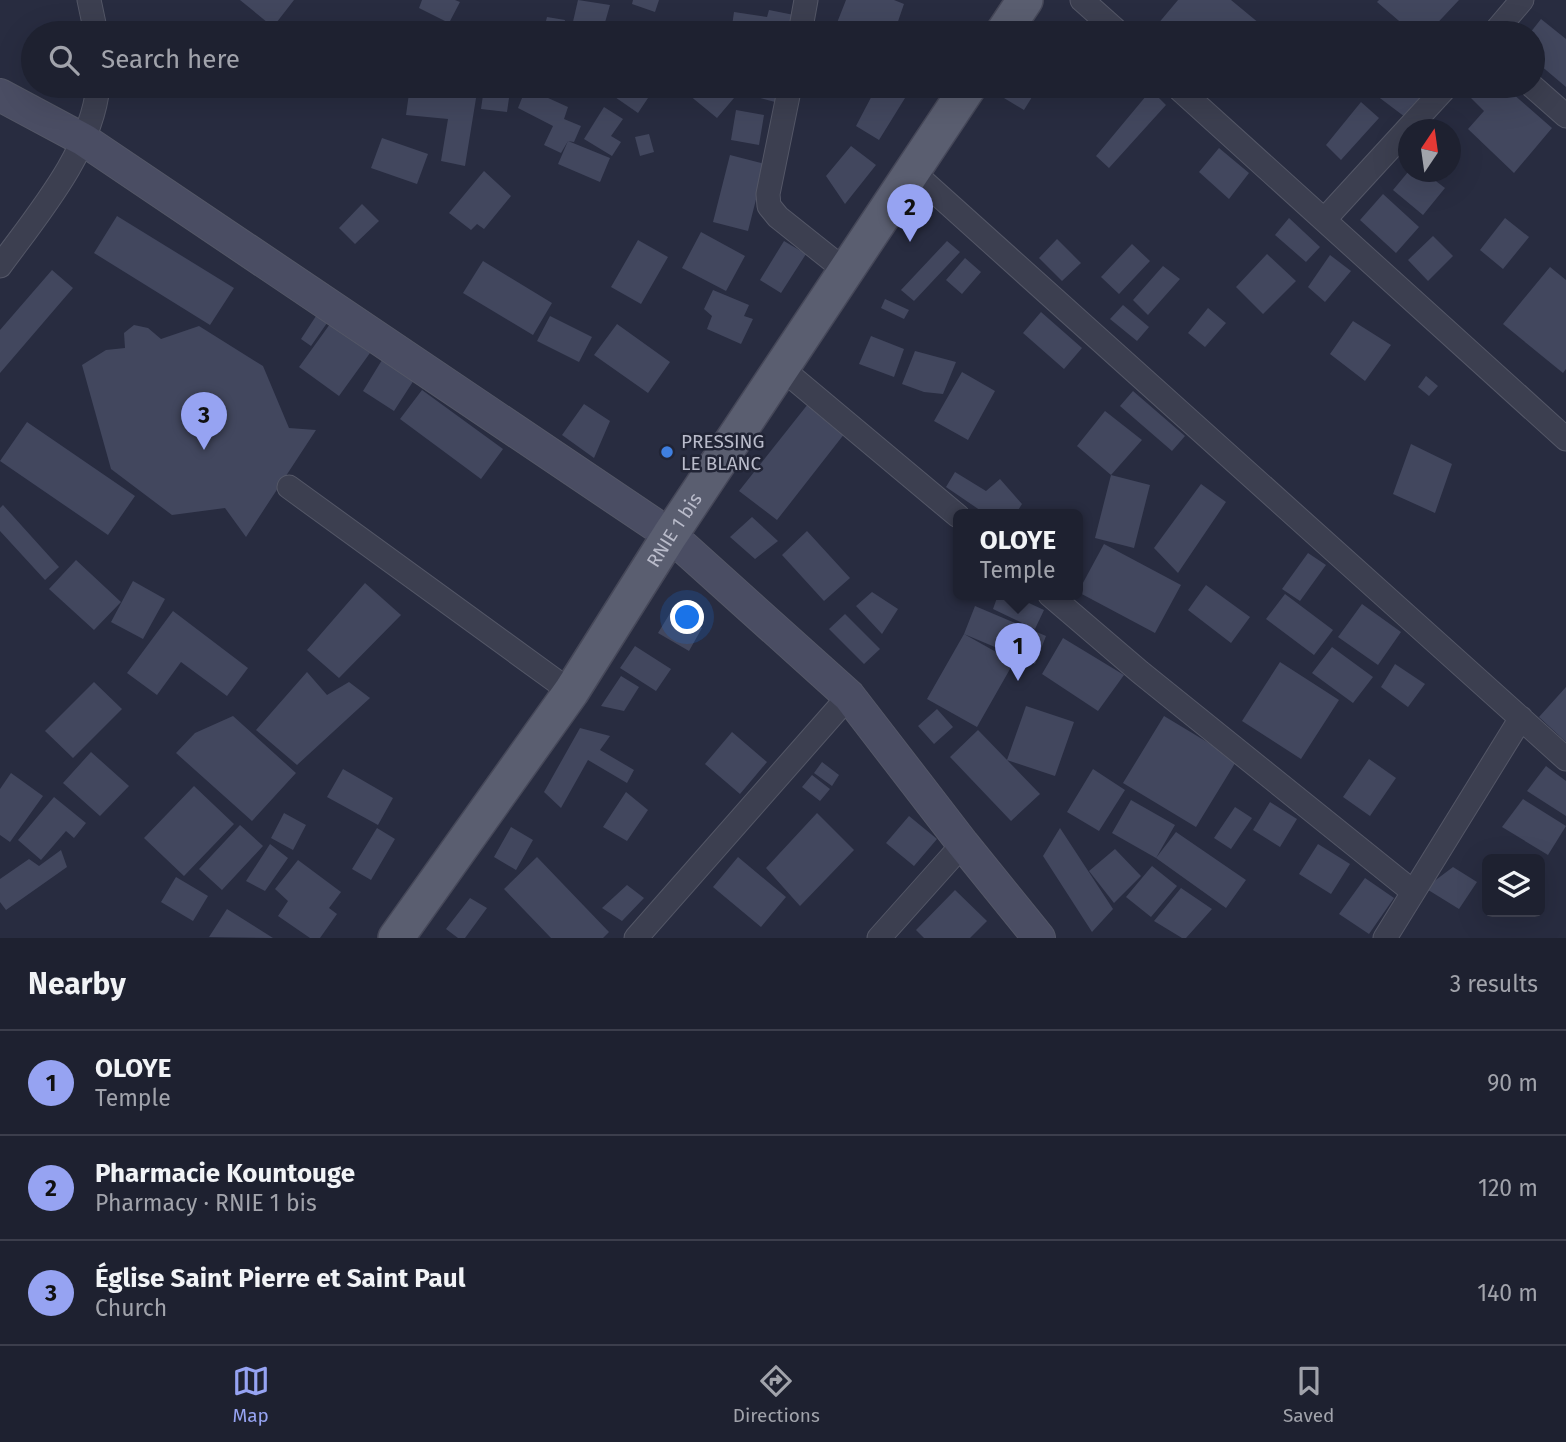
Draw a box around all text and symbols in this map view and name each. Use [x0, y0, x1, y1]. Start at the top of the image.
search box [21, 21, 1545, 98]
icon: search [45, 41, 83, 79]
text: Search here [101, 44, 240, 75]
north arrow [1398, 119, 1461, 182]
pin: 2 [887, 184, 933, 242]
pin: 3 [181, 392, 227, 450]
place label: PRESSING LE BLANC [681, 430, 765, 475]
marker: PRESSING LE BLANC [659, 444, 675, 460]
street label: RNIE 1 bis [641, 488, 707, 571]
popup [953, 509, 1083, 600]
text: OLOYE [980, 525, 1056, 556]
text: Temple [980, 556, 1056, 584]
your location [670, 600, 704, 634]
pin: 1 [995, 623, 1041, 681]
map controls [1482, 854, 1545, 917]
button: layers [1482, 854, 1545, 917]
text: Nearby [28, 966, 126, 1002]
text: 3 results [1450, 970, 1538, 998]
text: OLOYE [95, 1053, 171, 1084]
text: 1 [46, 1069, 56, 1097]
text: 90 m [1487, 1069, 1538, 1097]
text: Temple [95, 1084, 171, 1112]
text: Pharmacie Kountouge [95, 1158, 355, 1189]
text: 2 [45, 1174, 57, 1202]
text: 120 m [1478, 1174, 1538, 1202]
text: Pharmacy · RNIE 1 bis [95, 1189, 317, 1217]
text: Église Saint Pierre et Saint Paul [95, 1263, 465, 1294]
text: 3 [45, 1279, 57, 1307]
text: 140 m [1477, 1279, 1538, 1307]
text: Church [95, 1294, 167, 1322]
tab: Map [232, 1362, 270, 1427]
tab: Directions [733, 1362, 820, 1427]
tab: Saved [1283, 1362, 1334, 1427]

